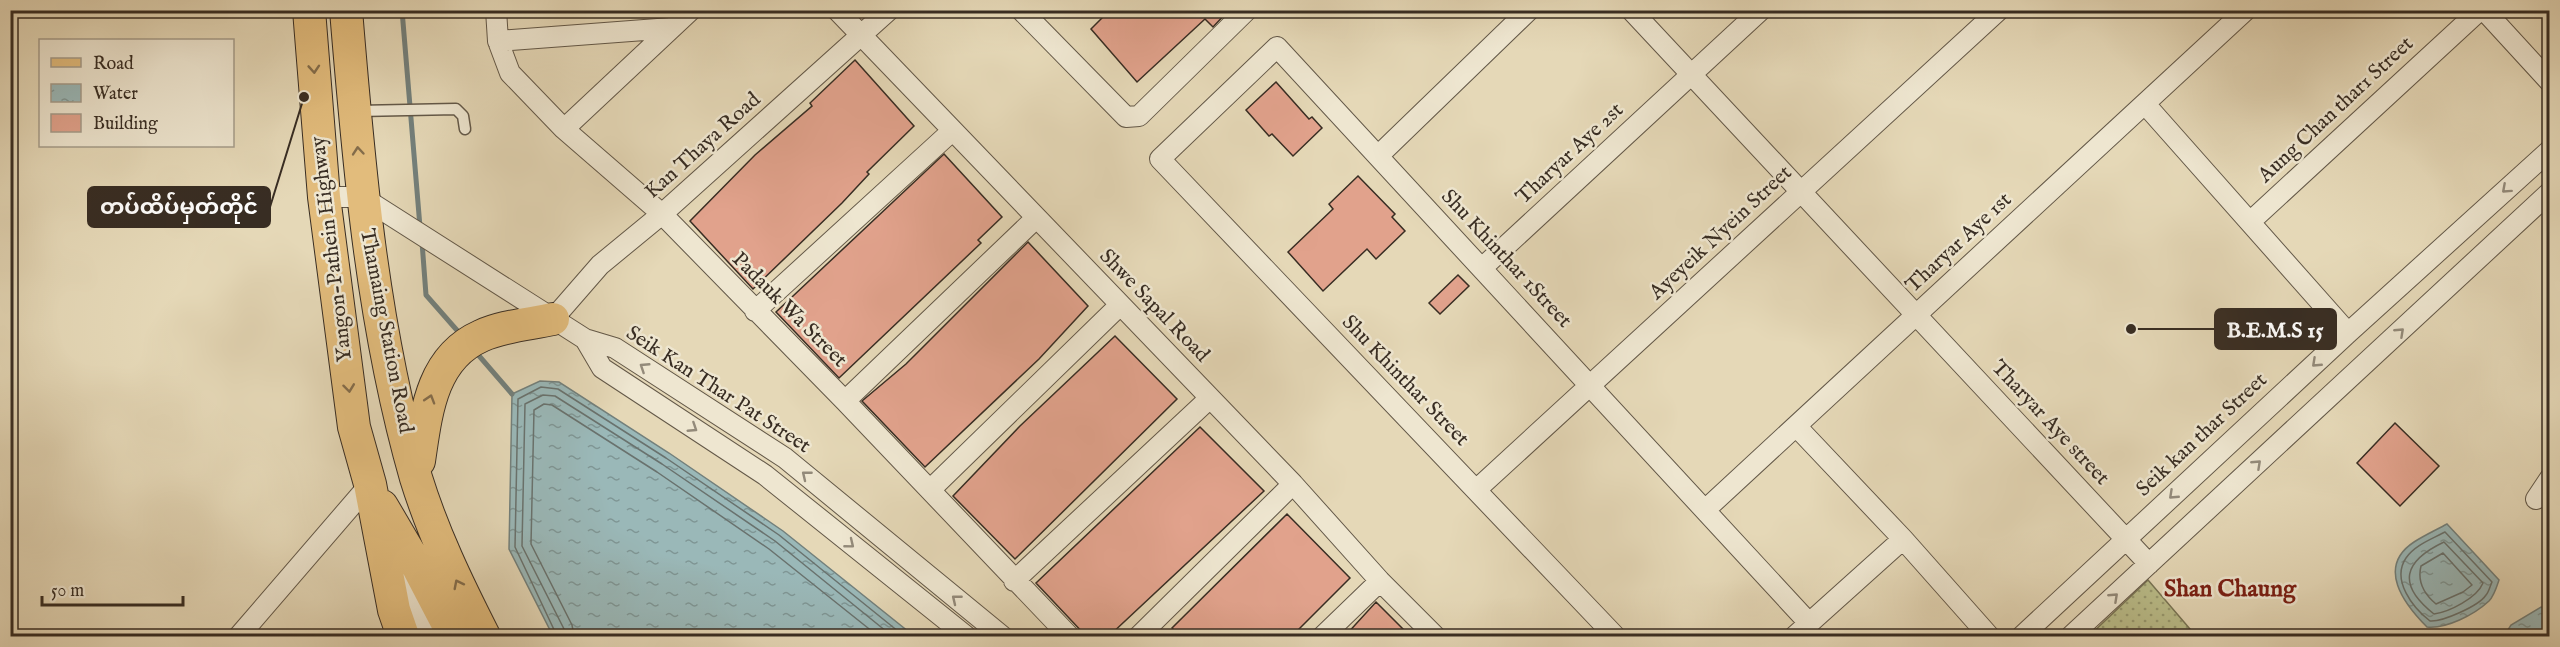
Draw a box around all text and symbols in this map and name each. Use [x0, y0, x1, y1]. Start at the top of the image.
street label: Aung Chan thar1 Street [2252, 31, 2419, 190]
legend [39, 39, 234, 147]
text: Road [93, 53, 134, 76]
one-way arrow [307, 64, 320, 73]
text: Water [93, 83, 138, 106]
street label: Kan Thaya Road [639, 86, 767, 205]
street label: Tharyar Aye 2st [1511, 97, 1629, 211]
text: Building [93, 113, 158, 136]
street label: Yangon-Pathein Highway [305, 134, 359, 363]
one-way arrow [352, 146, 365, 155]
street label: Ayeyeik Nyein Street [1643, 160, 1798, 307]
one-way arrow [2502, 182, 2513, 193]
street label: Shu Khinthar 1Street [1435, 184, 1577, 334]
callout: တပ်ထိပ်မှတ်တိုင် [88, 187, 270, 227]
street label: Tharyar Aye 1st [1900, 187, 2018, 299]
text: တပ်ထိပ်မှတ်တိုင် [100, 191, 258, 224]
street label: Thamaing Station Road [353, 226, 419, 436]
street label: Shwe Sapal Road [1093, 244, 1216, 369]
street label: Padauk Wa Street [725, 246, 853, 374]
callout: B.E.M.S 15 [2215, 309, 2336, 349]
street label: Shu Khinthar Street [1335, 310, 1475, 452]
text: B.E.M.S 15 [2227, 317, 2323, 345]
street label: Seik Kan Thar Pat Street [621, 320, 815, 460]
one-way arrow [2392, 328, 2403, 339]
street label: Tharyar Aye street [1985, 355, 2115, 491]
one-way arrow [2312, 356, 2322, 367]
one-way arrow [640, 363, 651, 374]
street label: Seik kan thar Street [2131, 367, 2273, 503]
one-way arrow [342, 383, 354, 392]
one-way arrow [423, 394, 435, 405]
one-way arrow [687, 421, 698, 432]
one-way arrow [2250, 460, 2260, 471]
one-way arrow [802, 472, 813, 483]
one-way arrow [2169, 488, 2180, 499]
one-way arrow [843, 536, 854, 547]
scale bar [42, 569, 183, 607]
district label: Shan Chaung [2164, 574, 2297, 605]
text: 50 m [51, 580, 84, 603]
one-way arrow [454, 580, 465, 591]
one-way arrow [2107, 593, 2117, 604]
one-way arrow [952, 596, 963, 607]

